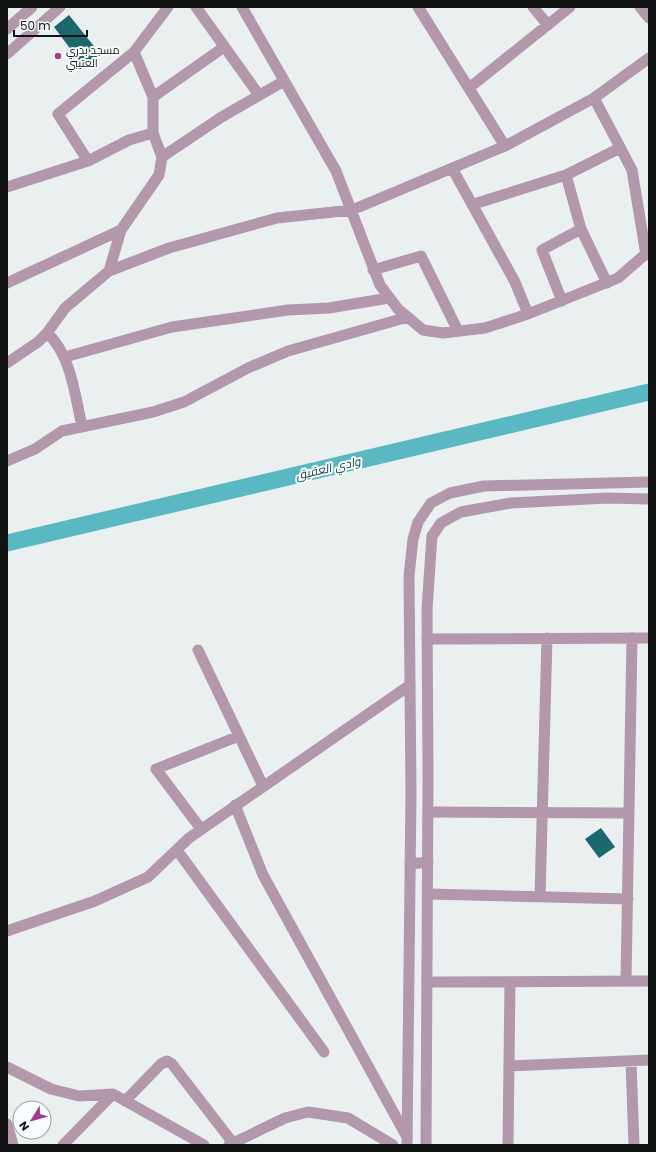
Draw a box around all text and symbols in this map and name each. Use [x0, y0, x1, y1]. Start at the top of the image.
scale bar [14, 12, 87, 38]
text: 50 m [20, 17, 51, 34]
place label: مسجد بدري العتيبي [66, 42, 120, 72]
marker: مسجد بدري العتيبي [53, 51, 63, 61]
water label: وادي العقيق [294, 452, 364, 486]
north arrow [12, 1100, 52, 1140]
text: N [15, 1118, 33, 1134]

